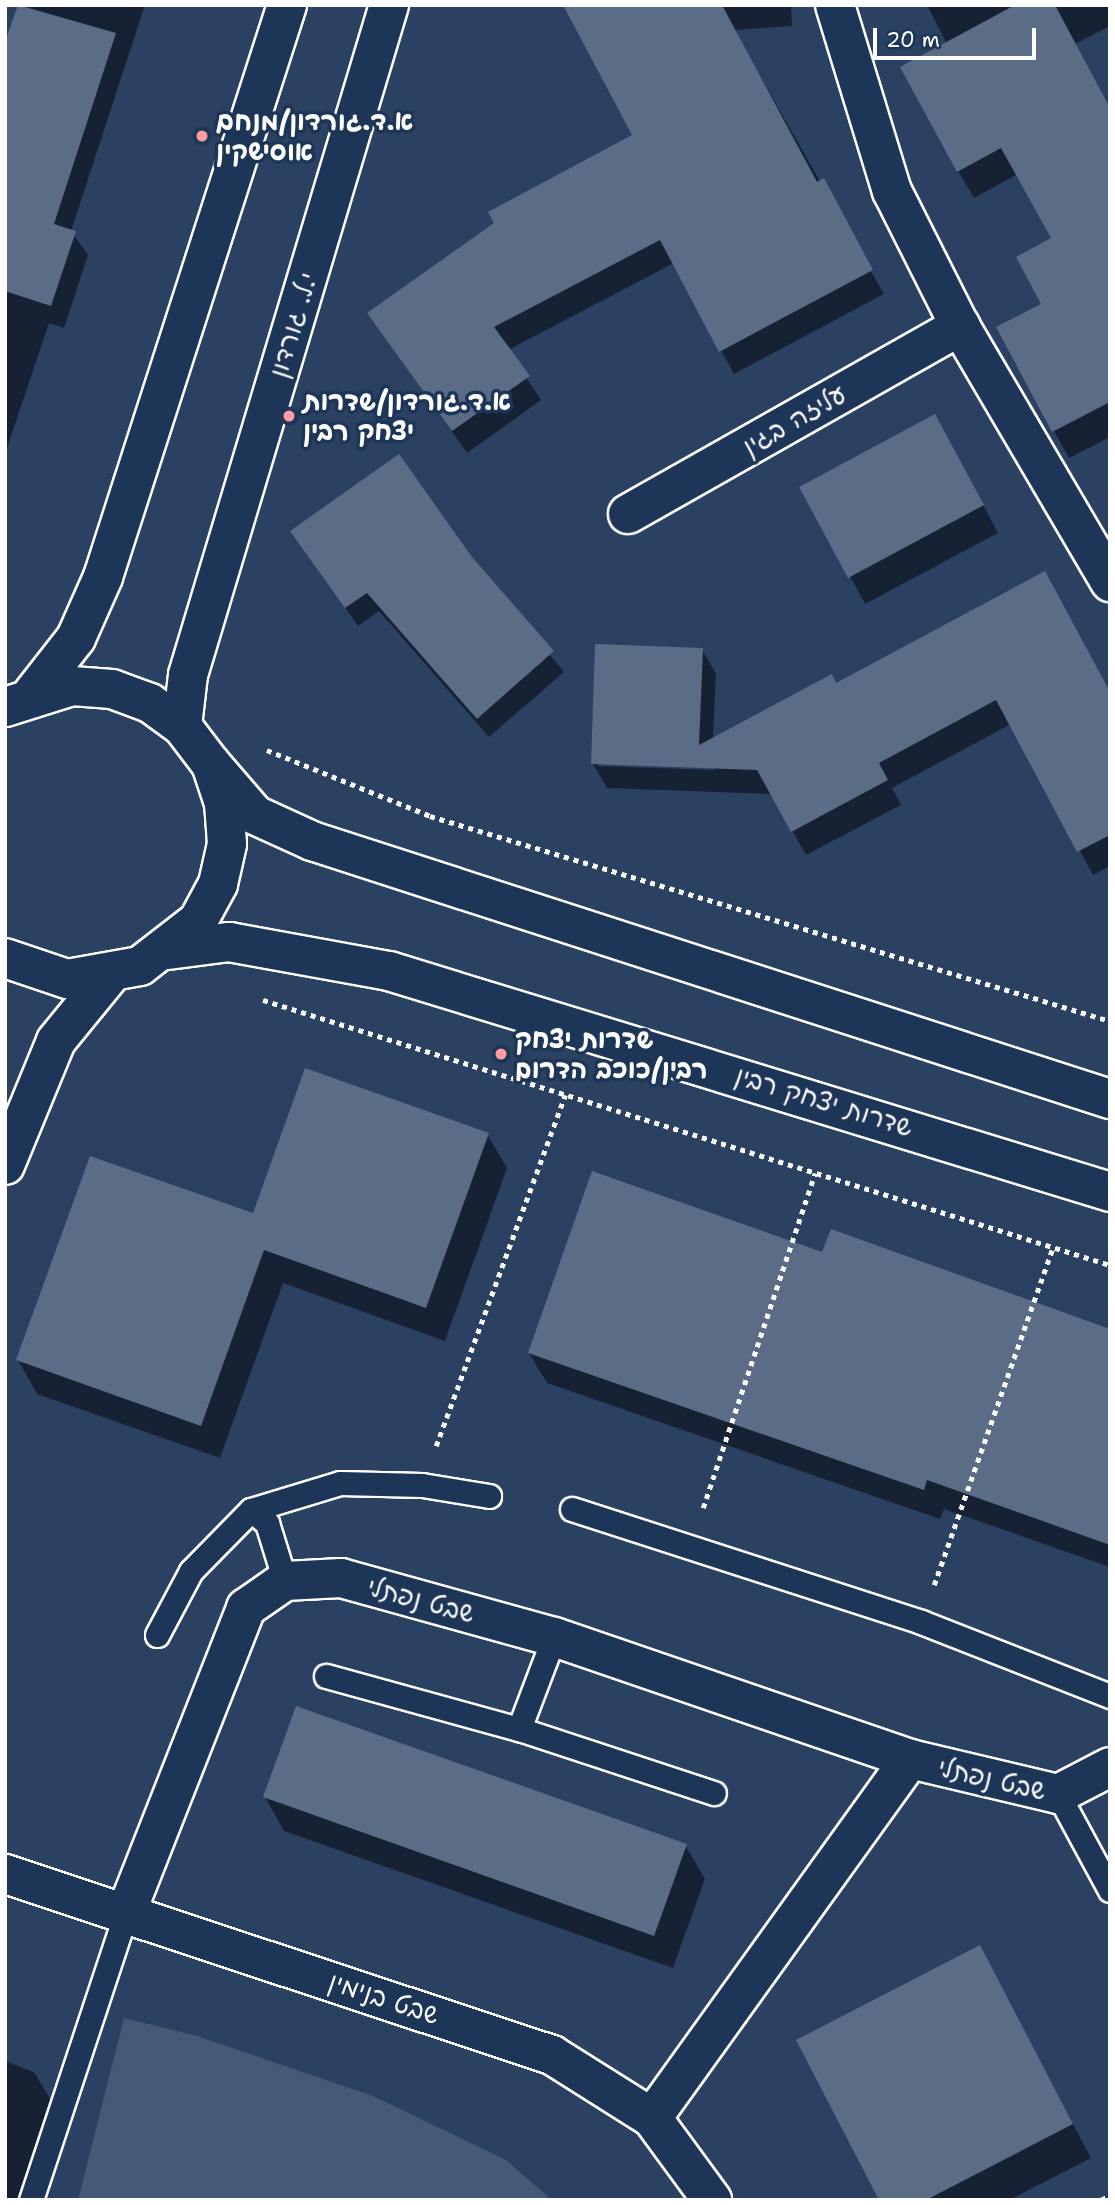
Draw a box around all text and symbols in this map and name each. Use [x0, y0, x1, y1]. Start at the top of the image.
scale bar [877, 14, 1040, 58]
text: 20 m [886, 26, 940, 54]
place label: א.ד.גורדון/מנחם אוסישקין [216, 105, 413, 166]
marker: א.ד.גורדון/מנחם אוסישקין [194, 128, 210, 144]
street label: י.ל. גורדון [262, 269, 324, 381]
street label: עליזה בגין [737, 378, 851, 462]
place label: א.ד.גורדון/שדרות יצחק רבין [303, 385, 511, 446]
marker: א.ד.גורדון/שדרות יצחק רבין [281, 408, 297, 424]
place label: שדרות יצחק רבין/כוכב הדרום [515, 1023, 707, 1084]
marker: שדרות יצחק רבין/כוכב הדרום [493, 1046, 509, 1062]
street label: שדרות יצחק רבין [731, 1059, 917, 1143]
street label: שבט נפתלי [364, 1571, 478, 1629]
street label: שבט נפתלי [935, 1751, 1049, 1807]
street label: שבט בנימין [325, 1965, 443, 2031]

